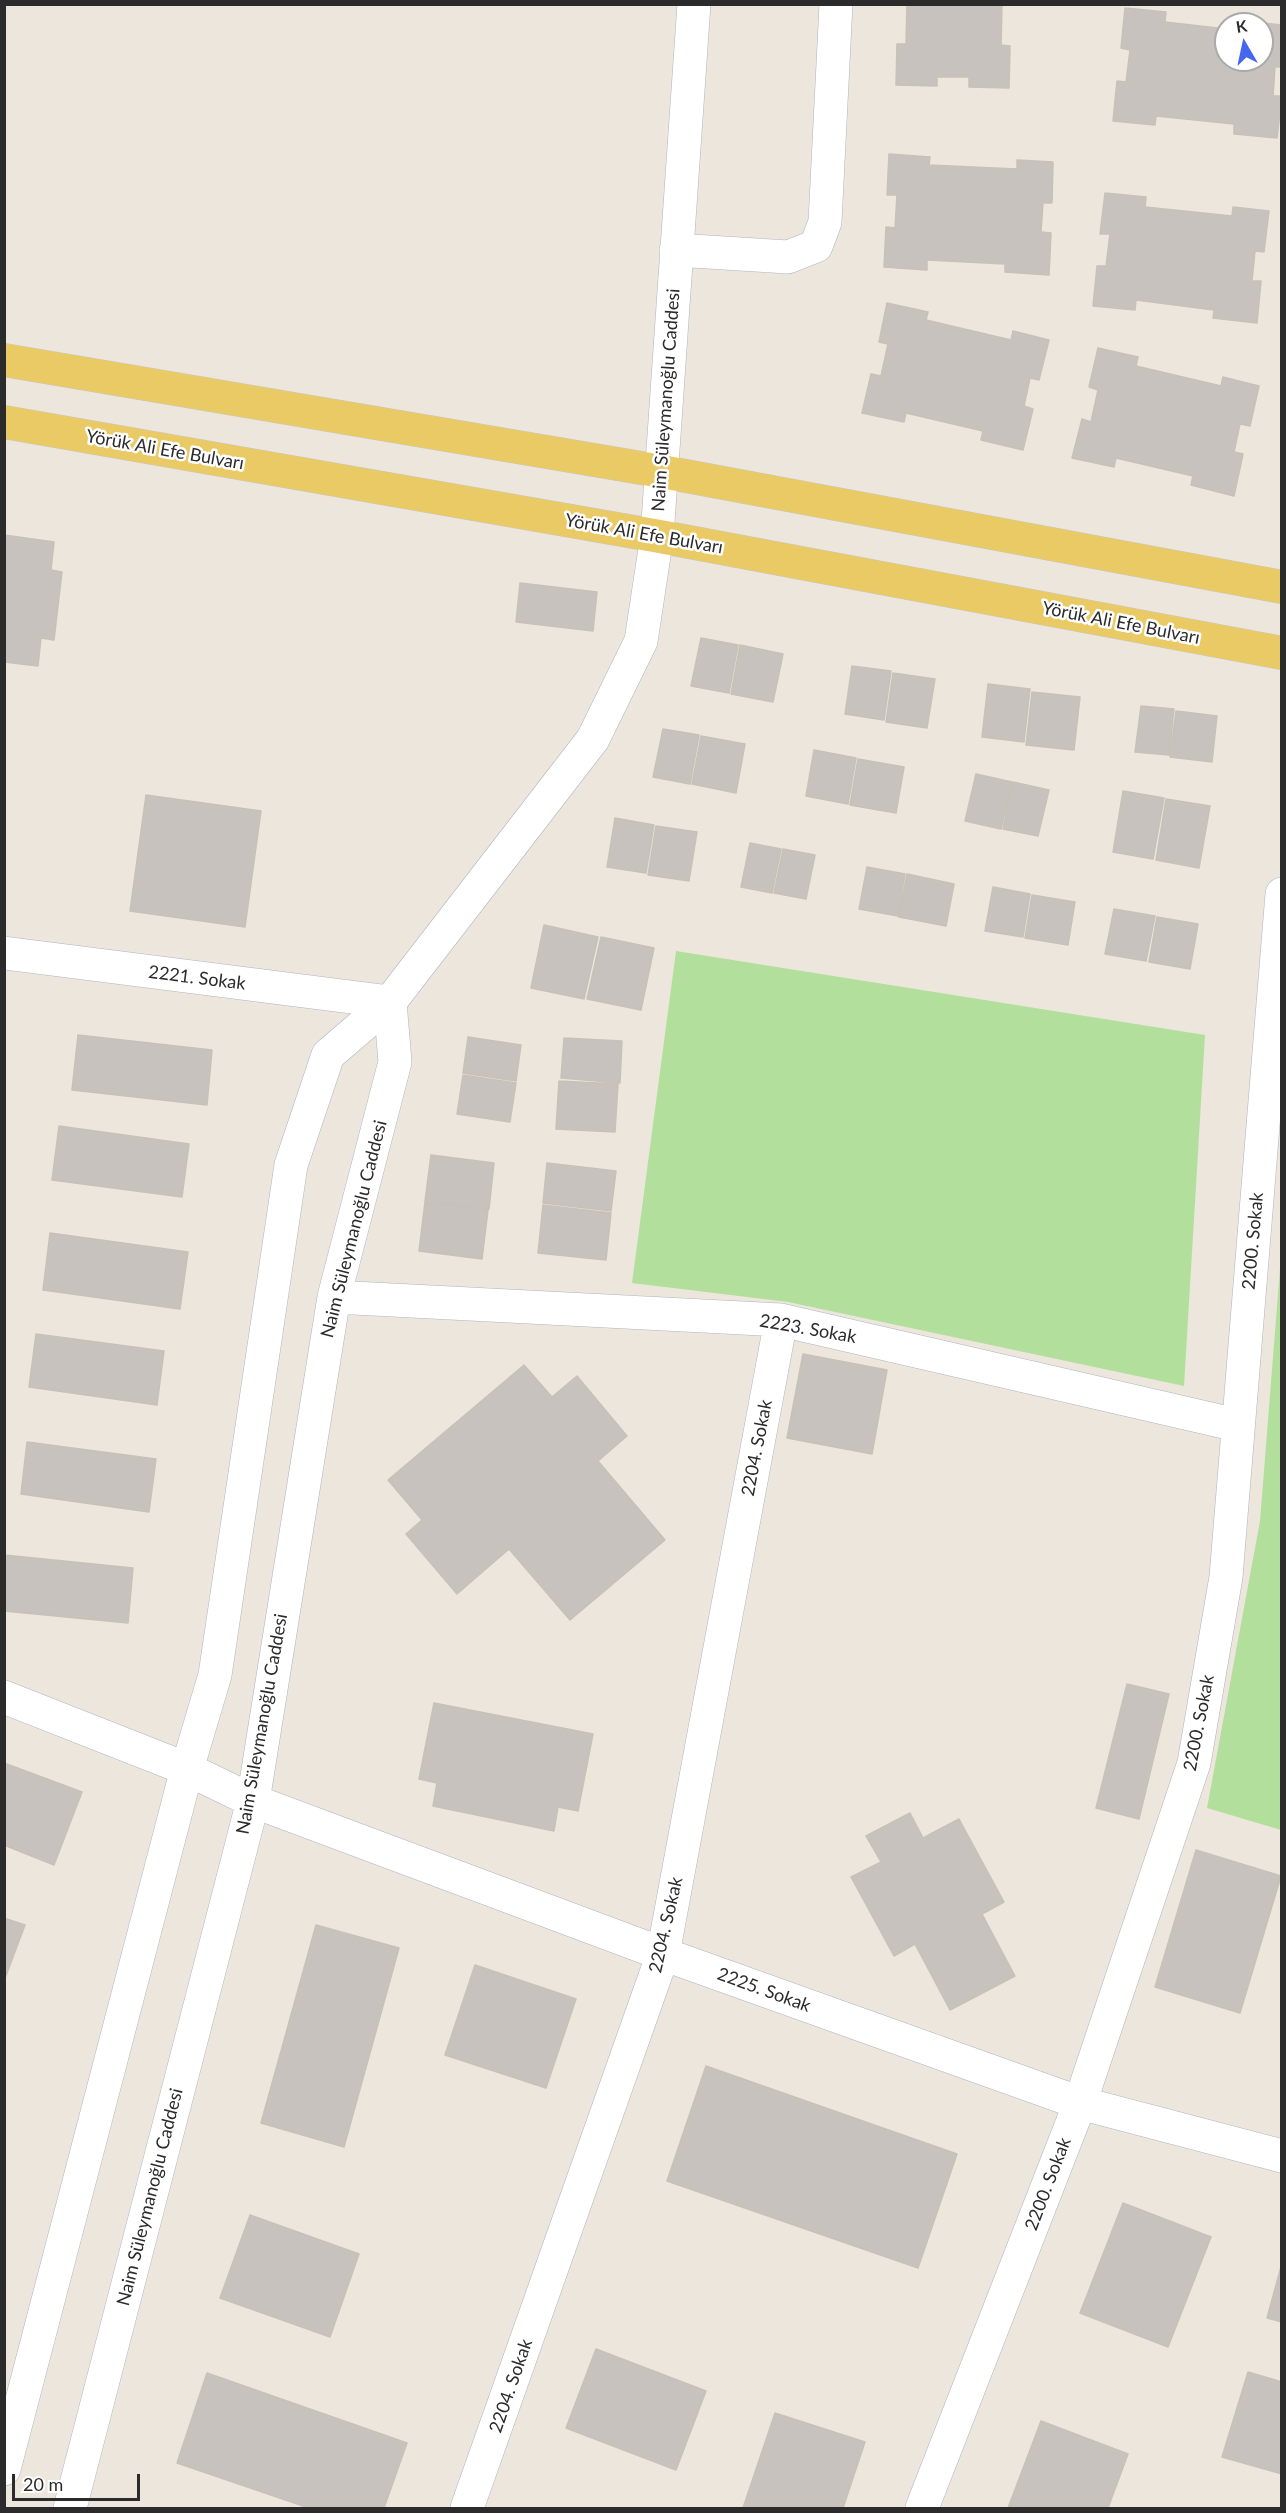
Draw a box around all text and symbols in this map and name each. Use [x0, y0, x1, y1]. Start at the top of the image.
north arrow [1214, 12, 1274, 72]
text: K [1235, 15, 1248, 36]
street label: Naim Süleymanoğlu Caddesi [647, 288, 685, 512]
street label: Yörük Ali Efe Bulvarı [84, 425, 246, 475]
street label: Yörük Ali Efe Bulvarı [563, 509, 725, 559]
street label: Yörük Ali Efe Bulvarı [1040, 597, 1202, 649]
street label: 2221. Sokak [147, 961, 247, 995]
street label: Naim Süleymanoğlu Caddesi [316, 1118, 392, 1340]
street label: 2200. Sokak [1238, 1191, 1268, 1291]
street label: 2223. Sokak [758, 1310, 858, 1348]
street label: 2204. Sokak [737, 1398, 777, 1498]
street label: Naim Süleymanoğlu Caddesi [232, 1612, 292, 1836]
street label: 2200. Sokak [1179, 1673, 1219, 1773]
street label: 2204. Sokak [644, 1875, 688, 1975]
street label: 2225. Sokak [714, 1963, 814, 2017]
street label: Naim Süleymanoğlu Caddesi [112, 2086, 188, 2308]
street label: 2200. Sokak [1020, 2134, 1076, 2234]
street label: 2204. Sokak [485, 2336, 537, 2436]
scale bar [15, 2462, 142, 2500]
text: 20 m [23, 2473, 63, 2495]

